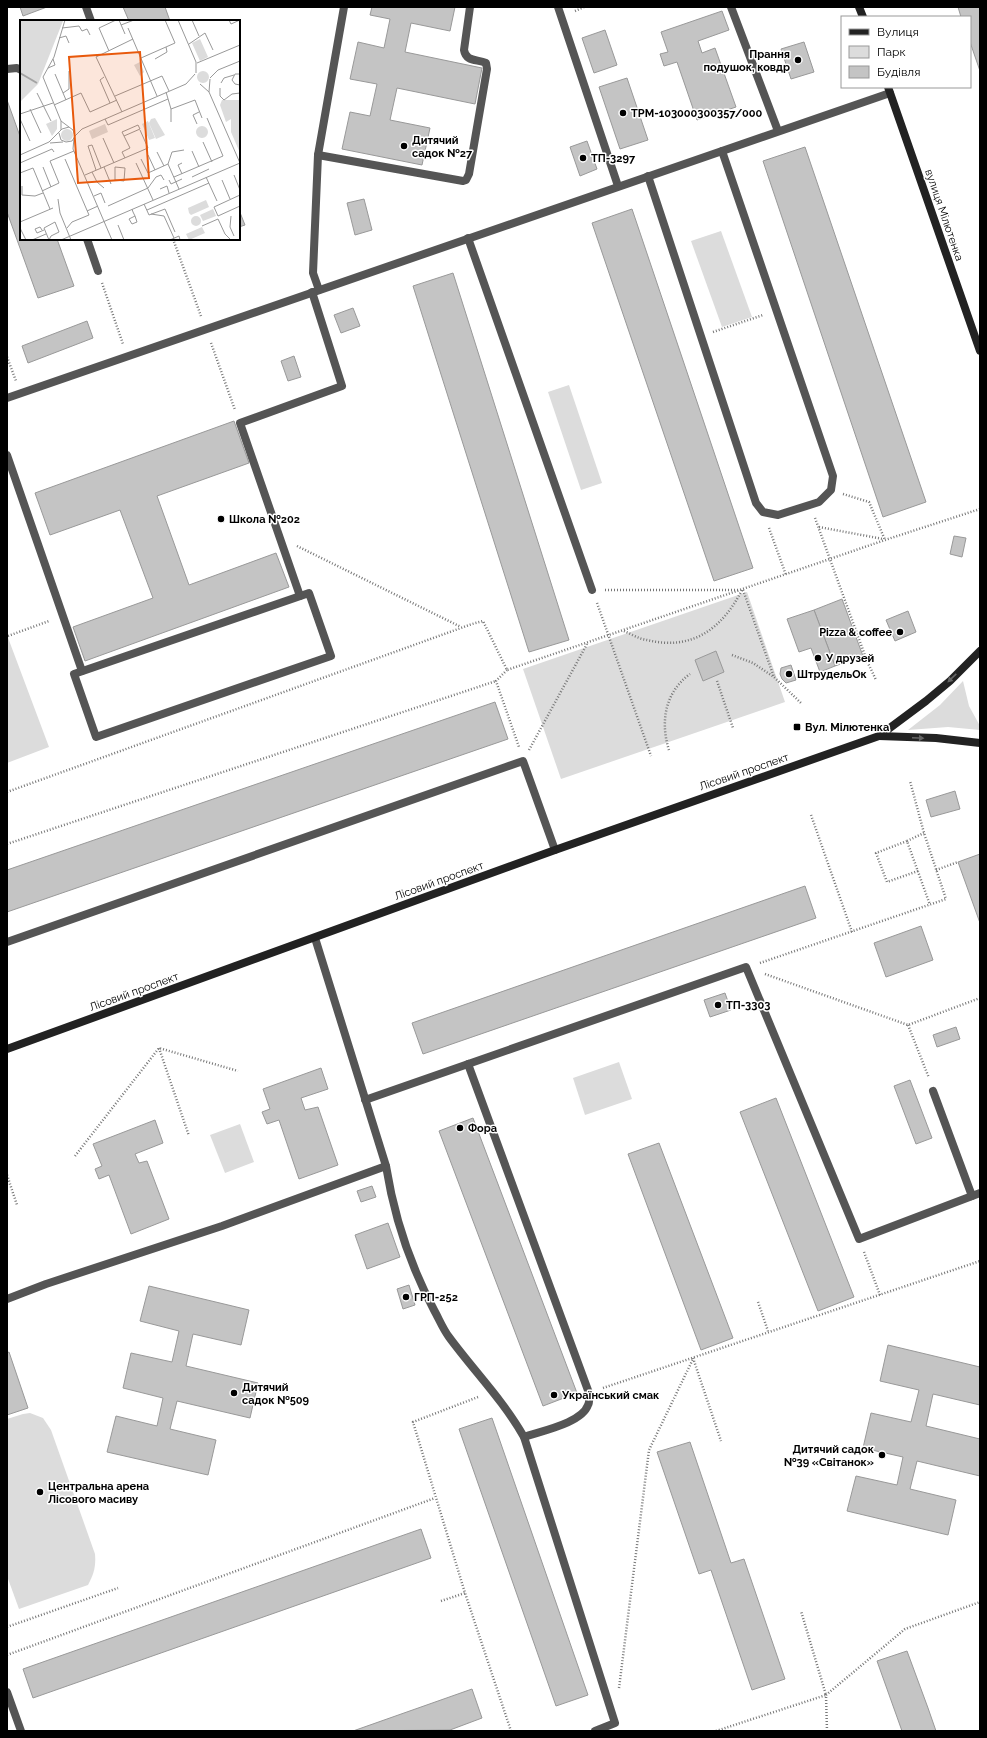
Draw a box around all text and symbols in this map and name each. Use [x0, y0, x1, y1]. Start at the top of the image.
legend [841, 16, 971, 88]
inset map [20, 20, 240, 240]
text: Вулиця [877, 25, 919, 39]
text: Парк [877, 45, 906, 59]
place label: Прання подушок, ковдр [703, 48, 790, 74]
marker: Прання подушок, ковдр [793, 55, 803, 65]
text: Будівля [877, 65, 920, 79]
place label: ТРМ-103000300357/000 [631, 107, 763, 120]
marker: ТРМ-103000300357/000 [618, 108, 628, 118]
place label: Дитячий садок №27 [412, 134, 473, 160]
marker: Дитячий садок №27 [399, 141, 409, 151]
place label: ТП-3297 [591, 152, 636, 165]
marker: ТП-3297 [578, 153, 588, 163]
street label: вулиця Мілютенка [922, 167, 966, 263]
place label: Школа №202 [229, 513, 300, 526]
marker: Школа №202 [216, 514, 226, 524]
place label: Pizza & coffee [819, 626, 892, 639]
marker: Pizza & coffee [895, 627, 905, 637]
place label: У друзей [825, 652, 874, 665]
marker: У друзей [813, 653, 823, 663]
place label: ШтрудельОк [797, 668, 867, 681]
marker: ШтрудельОк [784, 669, 794, 679]
one-way arrow [947, 673, 957, 683]
place label: Вул. Мілютенка [805, 721, 889, 734]
marker: Вул. Мілютенка [792, 722, 802, 732]
one-way arrow [912, 734, 924, 741]
street label: Лісовий проспект [697, 750, 791, 793]
street label: Лісовий проспект [393, 859, 486, 903]
street label: Лісовий проспект [88, 970, 181, 1014]
place label: ТП-3303 [726, 999, 770, 1012]
marker: ТП-3303 [713, 1000, 723, 1010]
place label: Фора [468, 1122, 497, 1135]
marker: Фора [455, 1123, 465, 1133]
place label: ГРП-252 [414, 1291, 458, 1304]
marker: ГРП-252 [401, 1292, 411, 1302]
place label: Дитячий садок №509 [242, 1381, 310, 1407]
marker: Дитячий садок №509 [229, 1388, 239, 1398]
place label: Український смак [561, 1389, 660, 1402]
marker: Український смак [549, 1390, 559, 1400]
place label: Дитячий садок №39 «Світанок» [784, 1443, 875, 1469]
marker: Дитячий садок №39 «Світанок» [877, 1450, 887, 1460]
place label: Центральна арена Лісового масиву [48, 1480, 149, 1506]
marker: Центральна арена Лісового масиву [35, 1487, 45, 1497]

